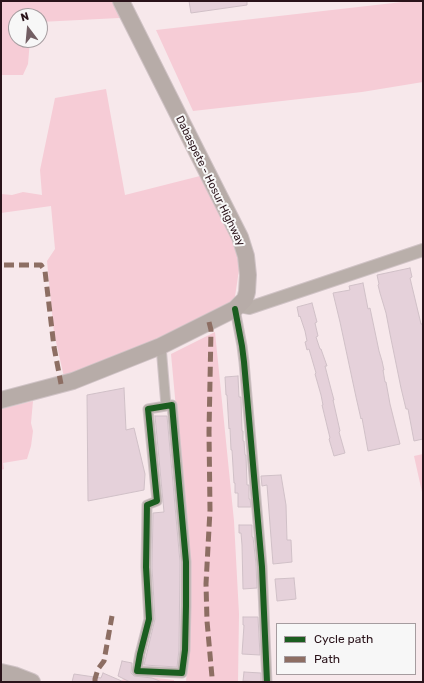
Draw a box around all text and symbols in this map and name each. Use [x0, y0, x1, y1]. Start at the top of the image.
north arrow [8, 8, 48, 48]
text: N [19, 10, 30, 24]
street label: Dabaspete - Hosur Highway [173, 114, 247, 248]
legend [276, 623, 416, 675]
text: Cycle path [314, 632, 373, 646]
text: Path [314, 652, 340, 666]

